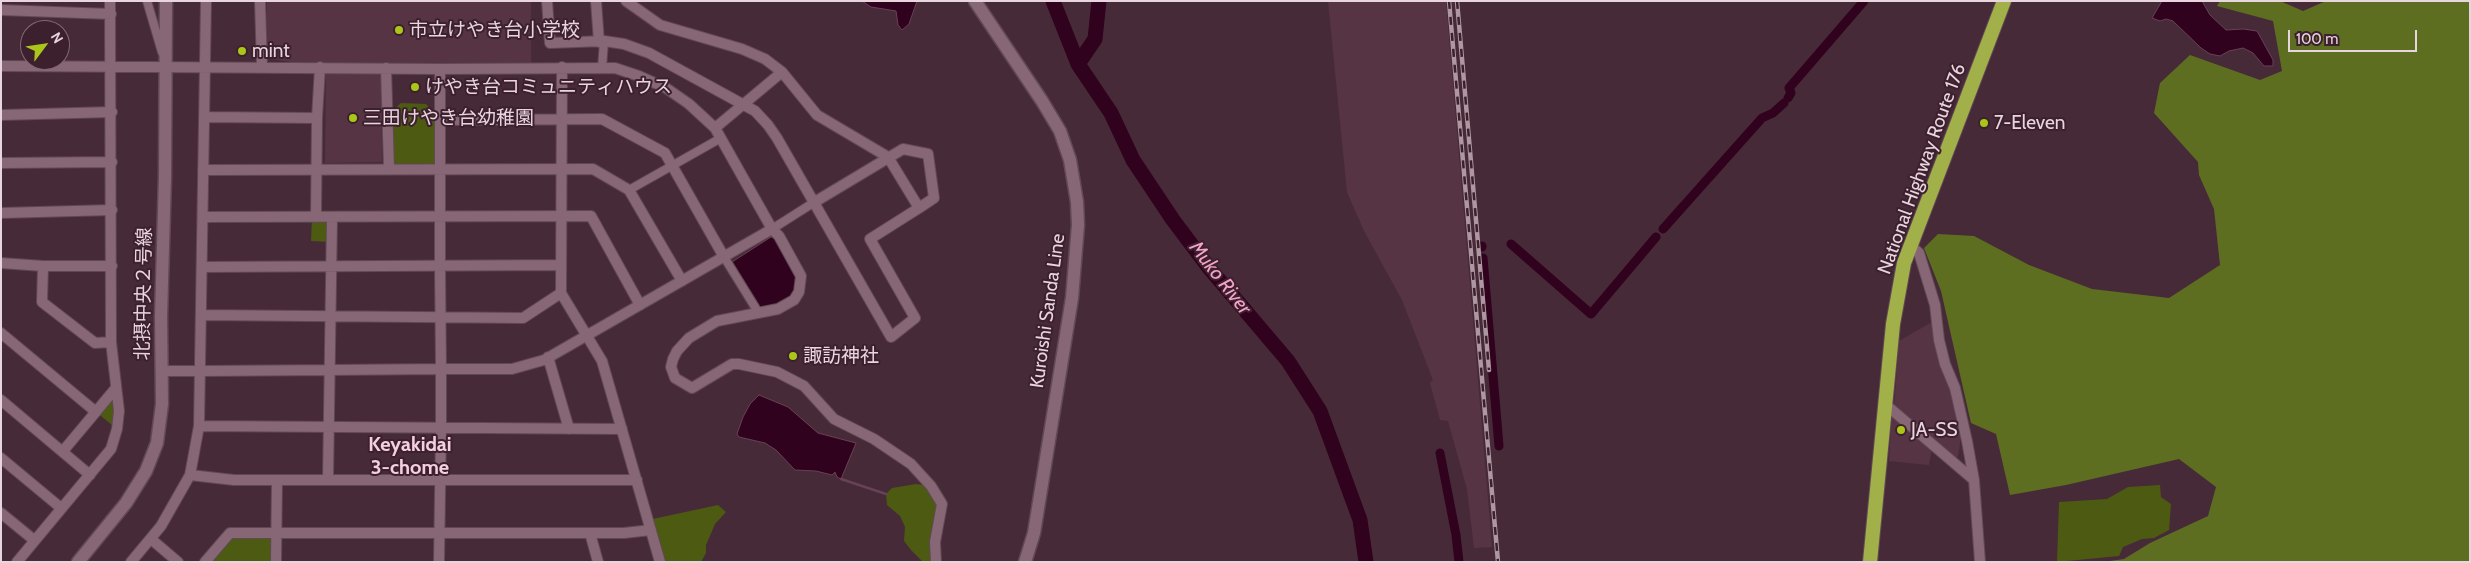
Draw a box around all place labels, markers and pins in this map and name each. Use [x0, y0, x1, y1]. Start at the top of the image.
place label: 市立けやき台小学校 [409, 19, 580, 41]
marker: 市立けやき台小学校 [393, 24, 405, 36]
place label: mint [252, 40, 290, 62]
marker: mint [236, 45, 248, 57]
place label: けやき台コミュニティハウス [425, 76, 672, 98]
marker: けやき台コミュニティハウス [409, 81, 421, 93]
place label: 三田けやき台幼稚園 [363, 107, 534, 129]
marker: 三田けやき台幼稚園 [347, 112, 359, 124]
place label: 7-Eleven [1994, 112, 2065, 134]
marker: 7-Eleven [1978, 117, 1990, 129]
place label: 諏訪神社 [803, 345, 879, 367]
marker: 諏訪神社 [787, 350, 799, 362]
place label: JA-SS [1911, 419, 1958, 441]
marker: JA-SS [1895, 424, 1907, 436]

